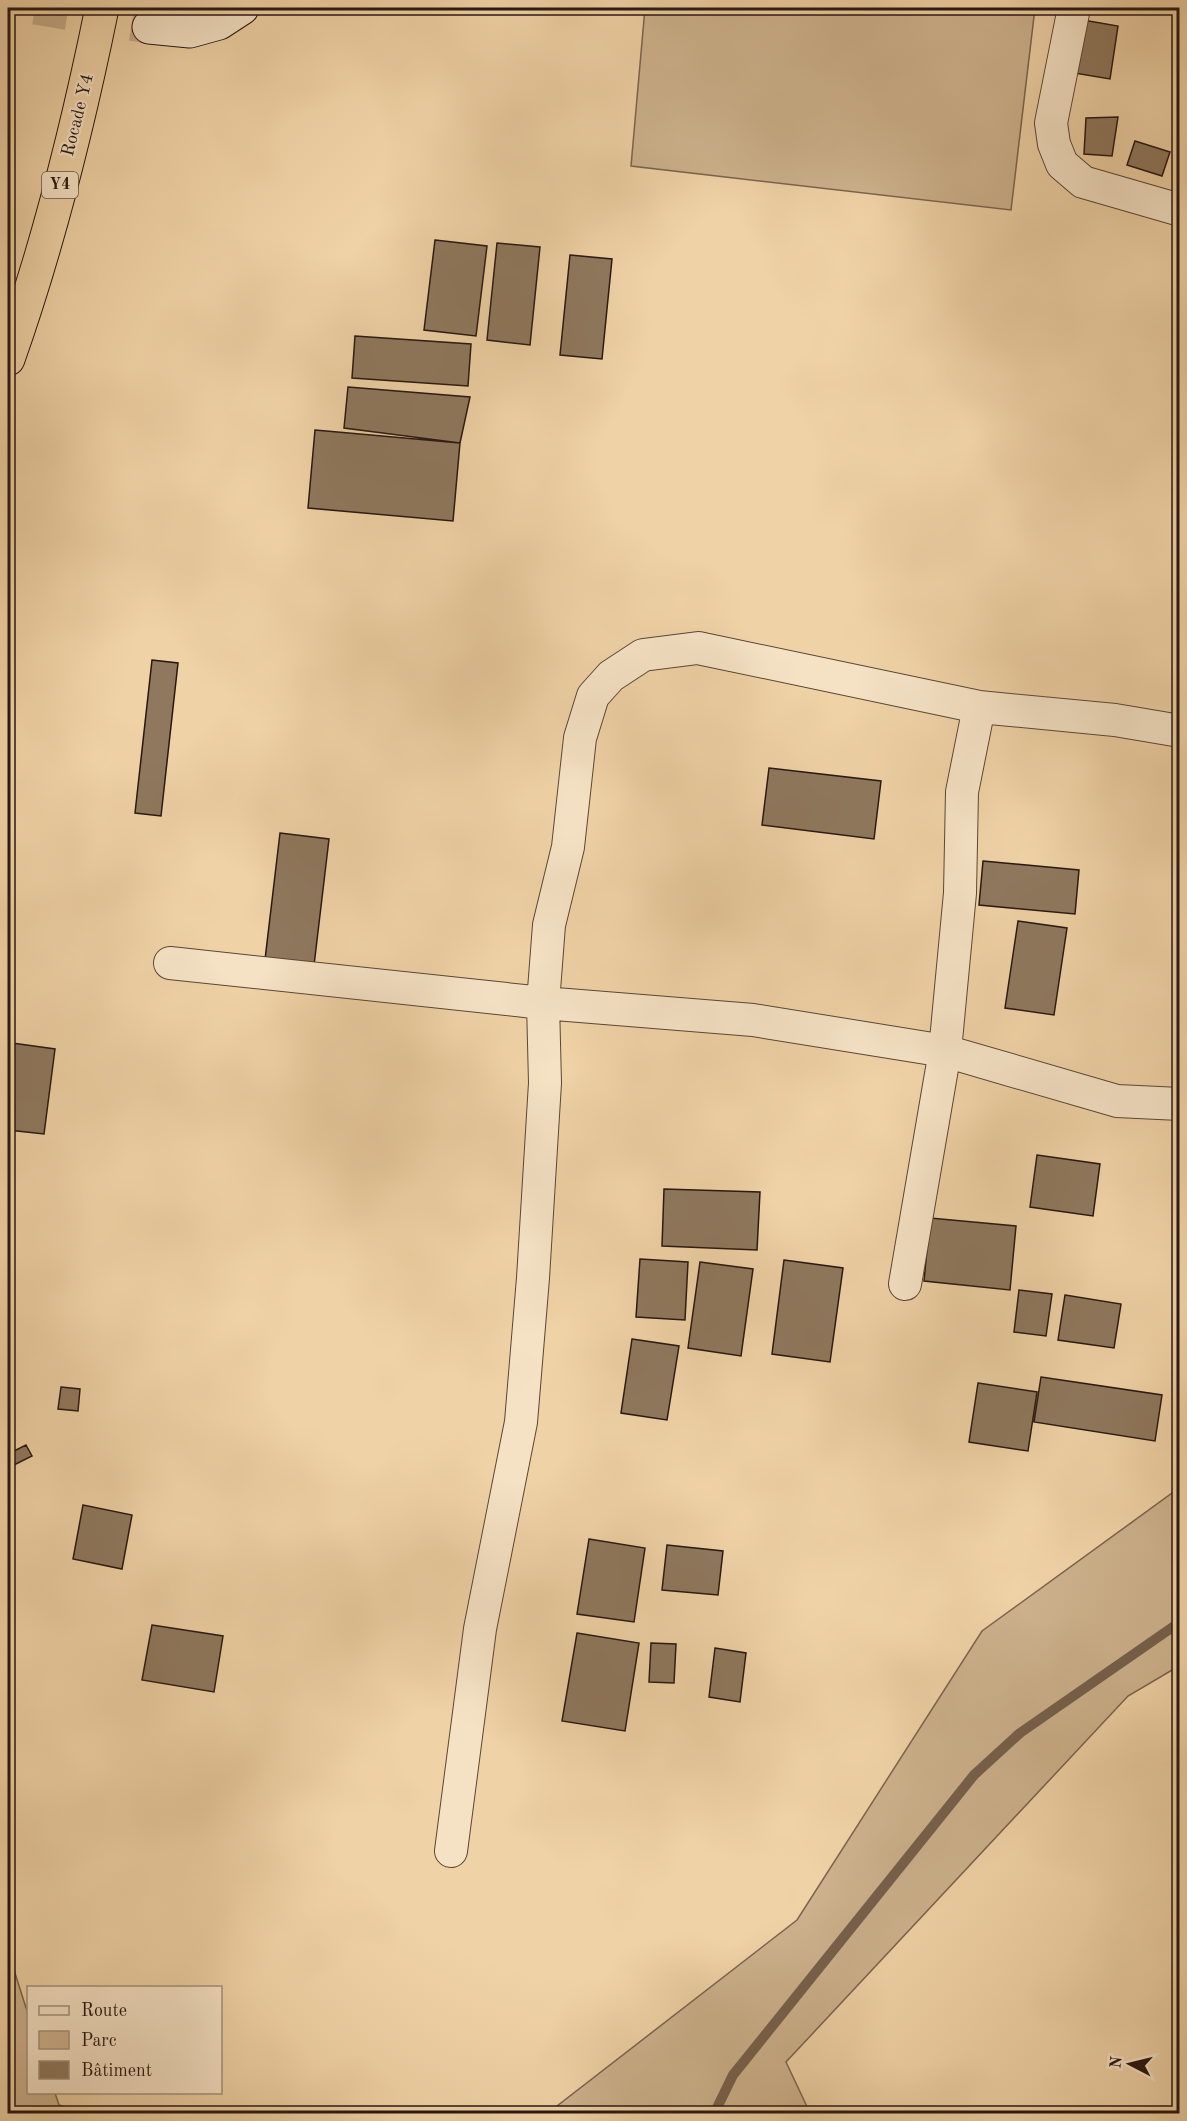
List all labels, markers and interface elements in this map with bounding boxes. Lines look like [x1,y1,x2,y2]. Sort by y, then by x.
street label: Rocade Y4 [59,72,97,158]
road number: Y4 [42,172,78,198]
legend [27,1986,222,2094]
text: Route [81,2002,127,2020]
text: Parc [81,2032,117,2050]
north arrow [1100,2034,1160,2094]
text: N [1108,2055,1126,2069]
text: Bâtiment [81,2062,152,2080]

